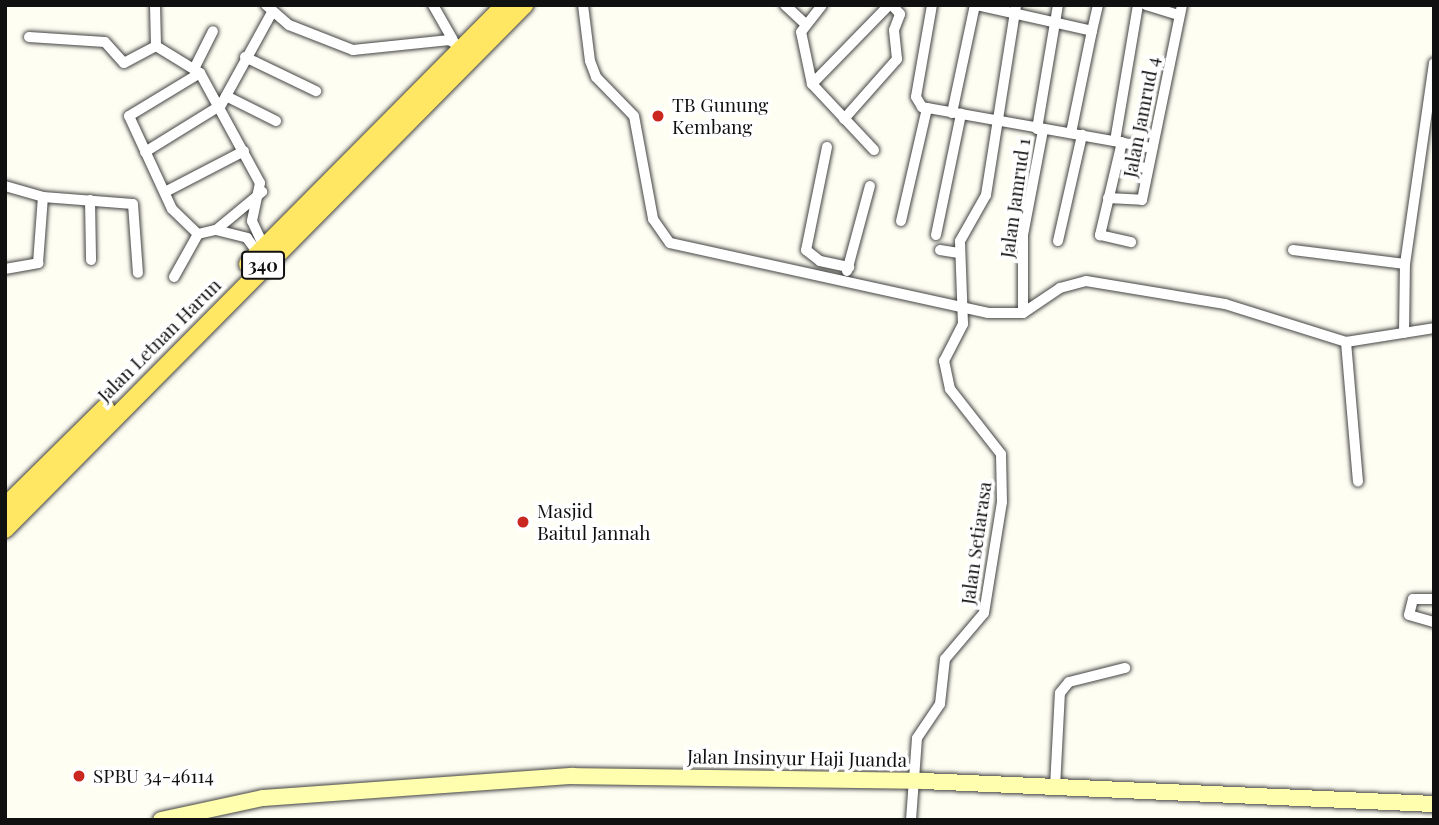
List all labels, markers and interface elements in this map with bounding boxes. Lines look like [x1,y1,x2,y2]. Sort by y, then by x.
street label: Jalan Jamrud 4 [1118,54,1164,180]
place label: TB Gunung Kembang [672,94,768,138]
marker: TB Gunung Kembang [650,108,666,124]
street label: Jalan Jamrud 1 [995,137,1035,259]
road number: 340 [240,250,286,279]
street label: Jalan Letnan Harun [93,274,225,406]
street label: Jalan Setiarasa [956,480,996,606]
place label: Masjid Baitul Jannah [537,500,650,544]
marker: Masjid Baitul Jannah [515,514,531,530]
street label: Jalan Insinyur Haji Juanda [687,745,907,771]
place label: SPBU 34-46114 [93,765,214,787]
marker: SPBU 34-46114 [71,768,87,784]

